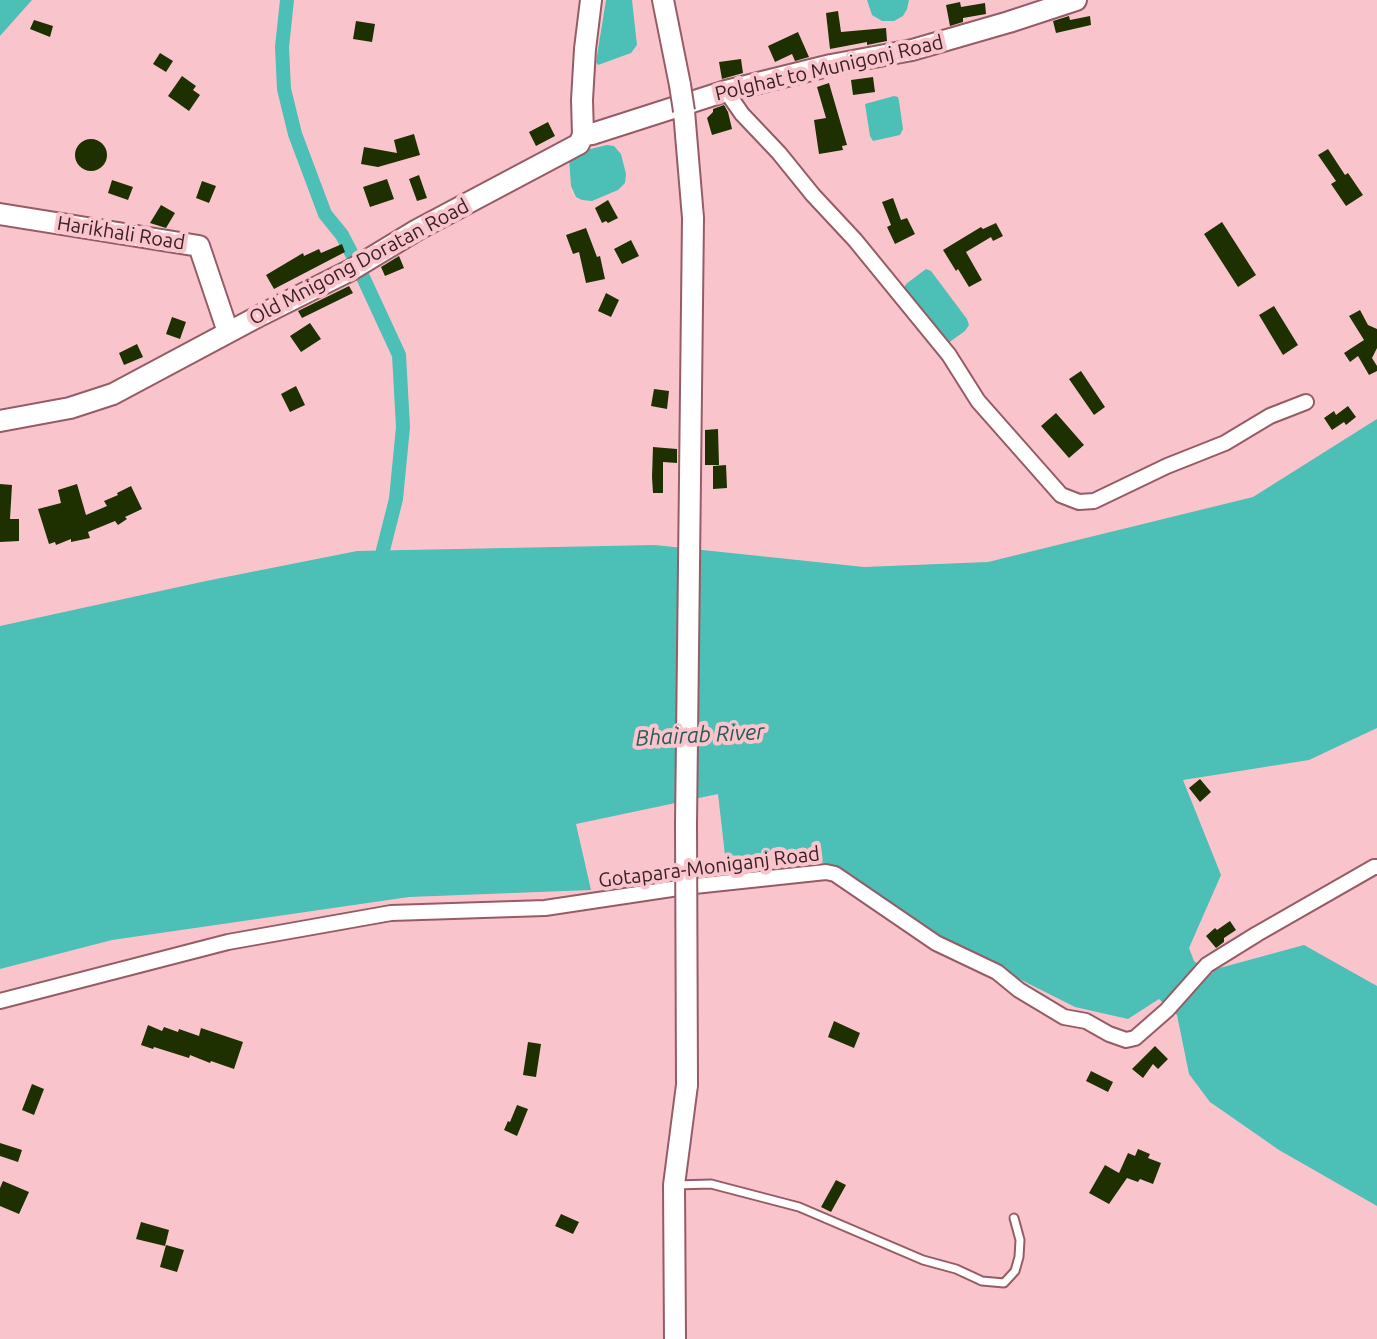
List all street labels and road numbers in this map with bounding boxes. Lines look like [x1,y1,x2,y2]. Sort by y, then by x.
street label: Polghat to Munigonj Road [712,30,946,106]
street label: Old Mnigong Doratan Road [245,194,473,330]
street label: Harikhali Road [55,211,187,255]
street label: Gotapara-Moniganj Road [597,842,821,892]

